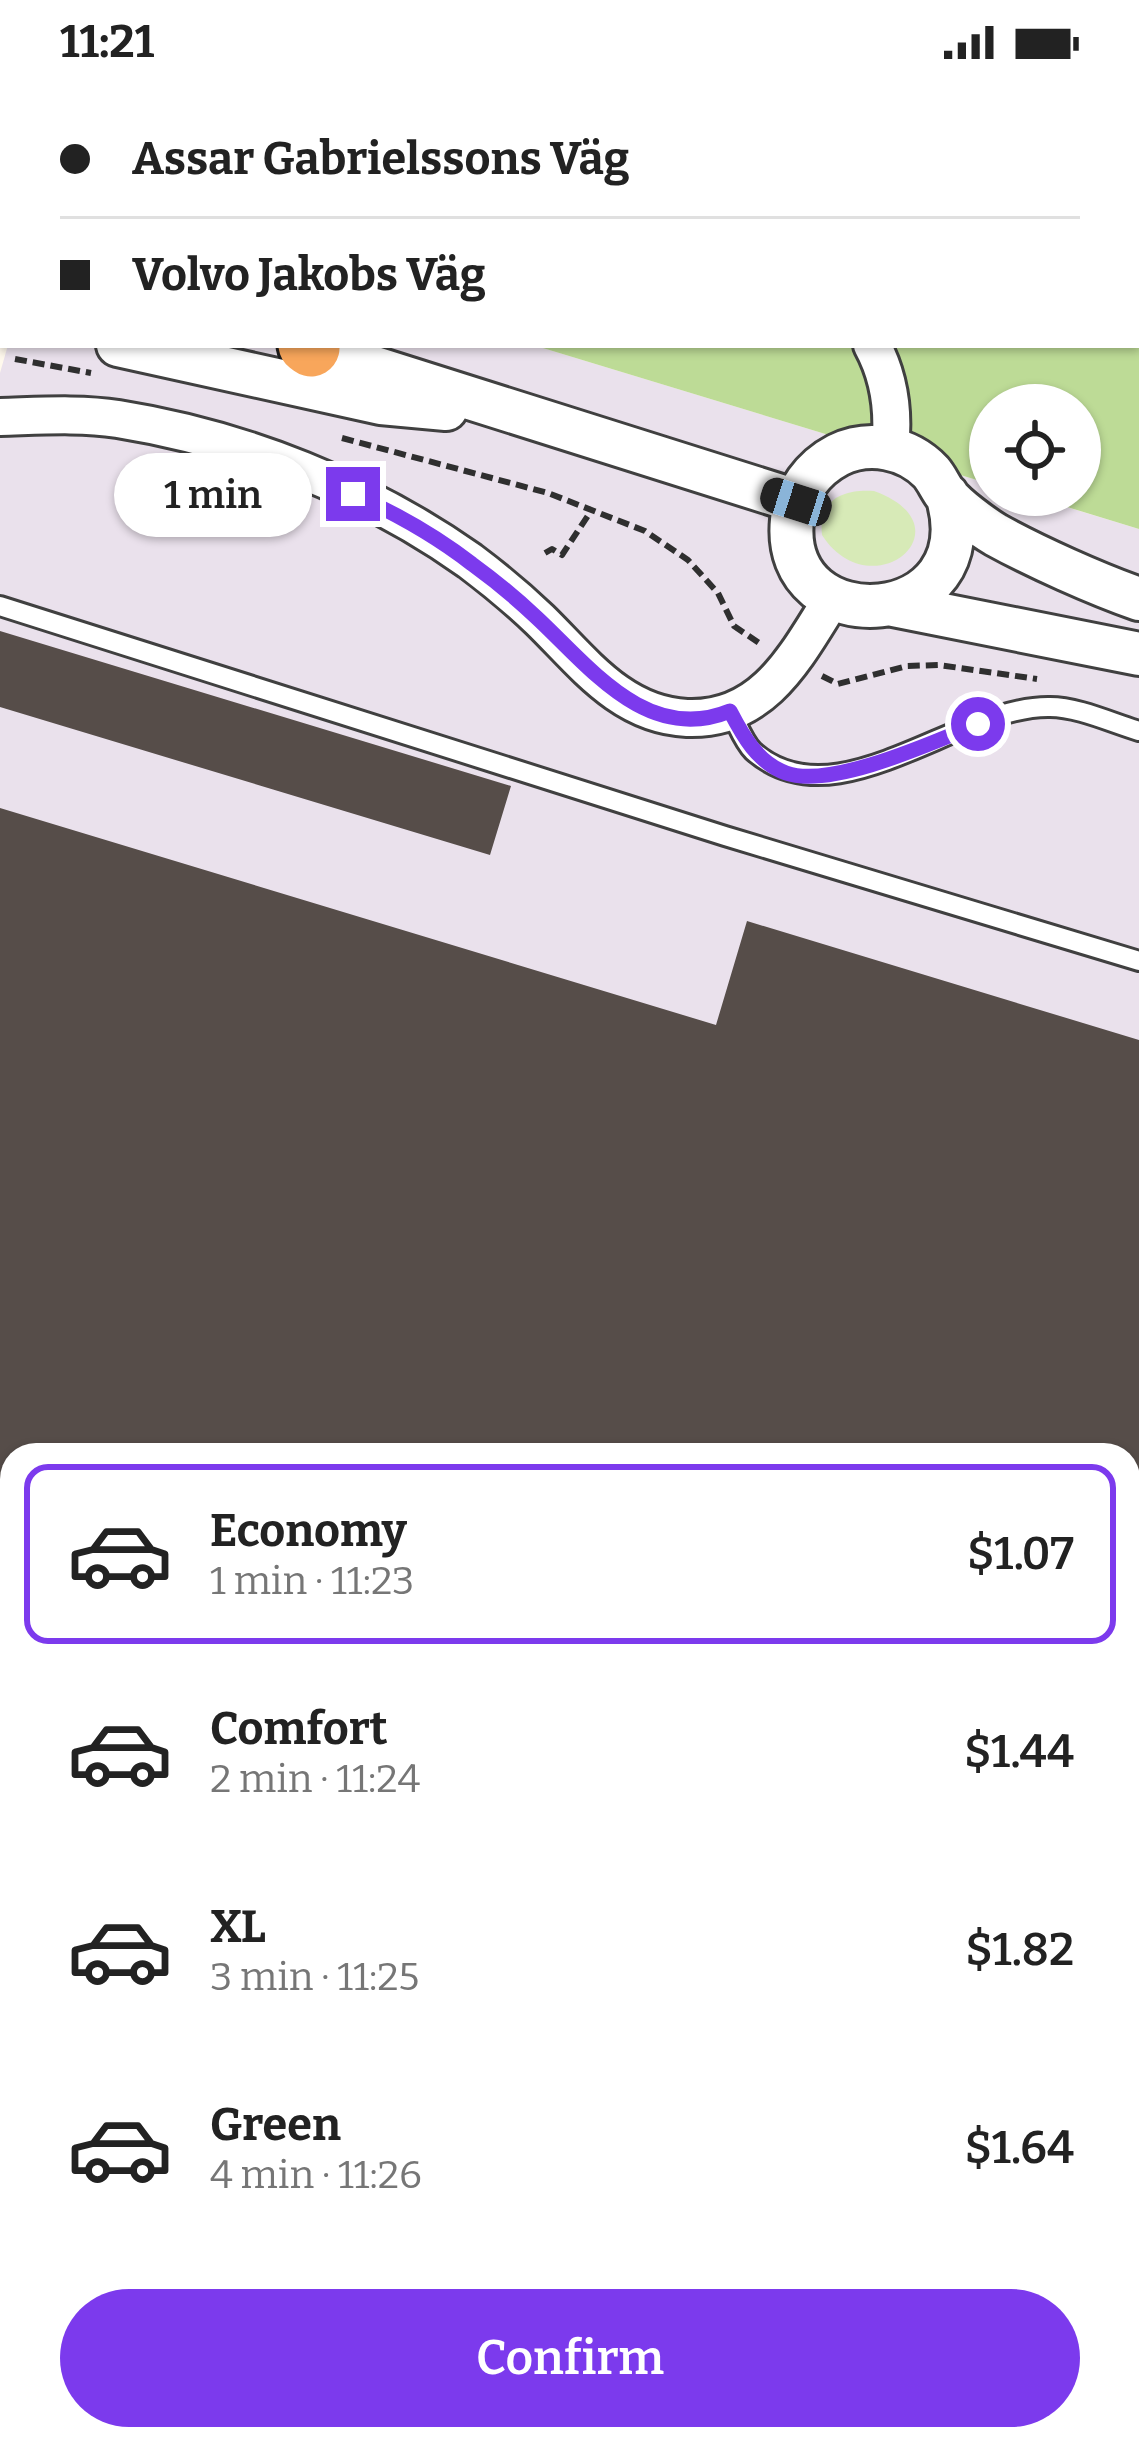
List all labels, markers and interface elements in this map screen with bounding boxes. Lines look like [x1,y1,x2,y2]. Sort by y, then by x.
text: 11:21 [60,15,154,69]
text: Assar Gabrielssons Väg [132,132,630,186]
text: Volvo Jakobs Väg [132,248,486,302]
map controls [969,384,1101,516]
button: locate [969,384,1101,516]
callout: 1 min [113,452,311,536]
route end [326,467,380,521]
text: 1 min [164,472,262,518]
car [756,474,836,530]
route start [951,697,1005,751]
icon: car [66,1500,174,1608]
text: Economy [210,1504,407,1558]
text: $1.07 [967,1527,1074,1581]
text: 1 min · 11:23 [210,1558,414,1604]
icon: car [66,1698,174,1806]
text: Comfort [210,1702,388,1756]
text: $1.44 [964,1725,1074,1779]
text: 2 min · 11:24 [210,1756,420,1802]
icon: car [66,1896,174,2004]
text: XL [210,1900,266,1954]
text: $1.82 [965,1923,1074,1977]
text: 3 min · 11:25 [210,1954,419,2000]
icon: car [66,2094,174,2202]
text: Green [210,2098,341,2152]
text: $1.64 [964,2121,1074,2175]
text: 4 min · 11:26 [210,2152,422,2198]
button: Confirm [60,2289,1080,2427]

